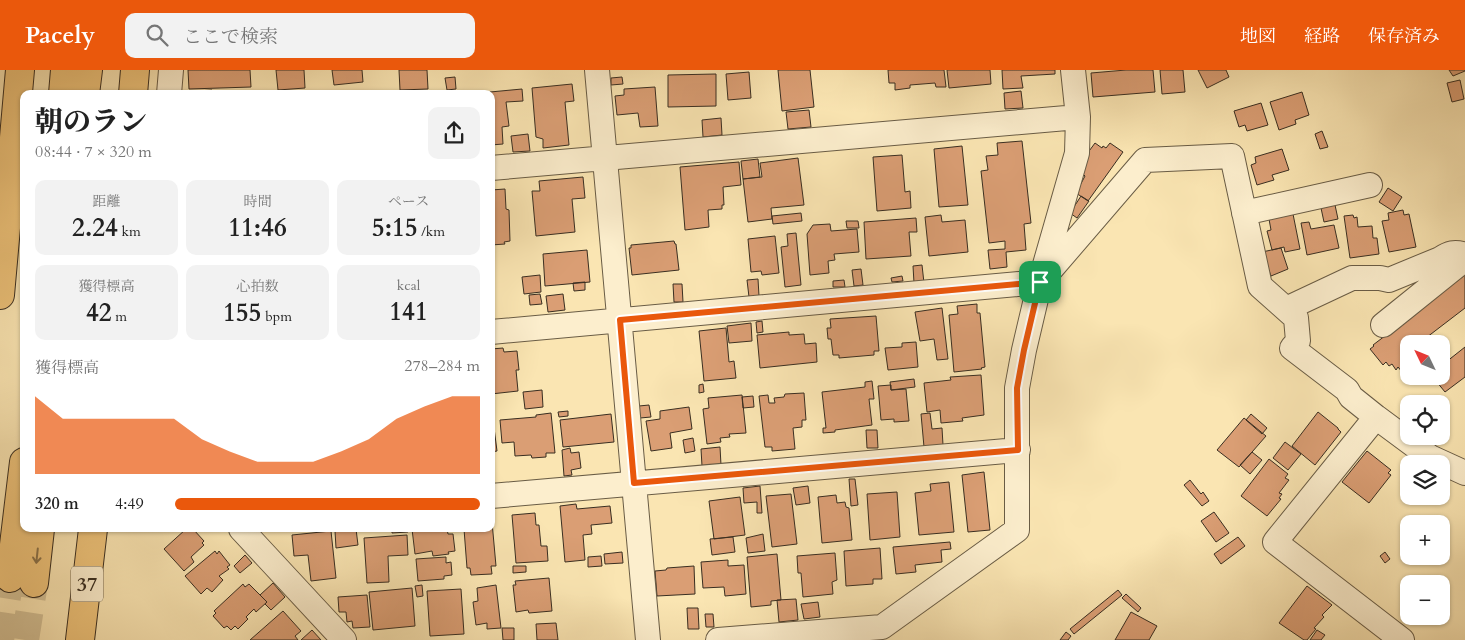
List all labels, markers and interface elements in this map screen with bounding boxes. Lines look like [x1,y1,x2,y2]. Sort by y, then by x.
search box [125,13,475,58]
text: Pacely [25,19,95,52]
icon: search [143,21,171,49]
text: ここで検索 [183,24,278,50]
text: 地図 [1240,24,1276,49]
text: 経路 [1304,24,1340,49]
text: 保存済み [1368,24,1440,49]
text: 朝のラン [35,103,147,141]
button: share [428,107,480,159]
text: 08:44 · 7 × 320 m [35,141,152,163]
text: 距離 [93,192,121,211]
text: 時間 [244,192,272,211]
text: ペース [388,192,429,211]
text: 2.24 [72,211,118,245]
text: 11:46 [228,211,287,245]
text: 5:15 [372,211,418,245]
text: km [118,222,141,241]
text: /km [418,222,445,241]
pin [1019,261,1061,303]
icon: arrive [1026,268,1054,296]
text: kcal [397,276,420,295]
text: 獲得標高 [79,277,135,296]
text: 心拍数 [237,277,279,296]
text: 141 [389,295,428,329]
text: 42 [86,296,112,330]
text: 155 [223,296,261,330]
text: m [112,307,127,326]
text: bpm [261,307,292,326]
north arrow [1400,335,1450,385]
map controls [1400,335,1450,625]
text: 278–284 m [404,355,480,377]
text: 獲得標高 [35,357,99,379]
button: locate [1400,395,1450,445]
button: layers [1400,455,1450,505]
text: 320 m [35,493,79,515]
text: 4:49 [115,493,144,515]
button: + [1400,515,1450,565]
one-way arrow [32,548,42,564]
road number: 37 [71,566,103,602]
button: − [1400,575,1450,625]

